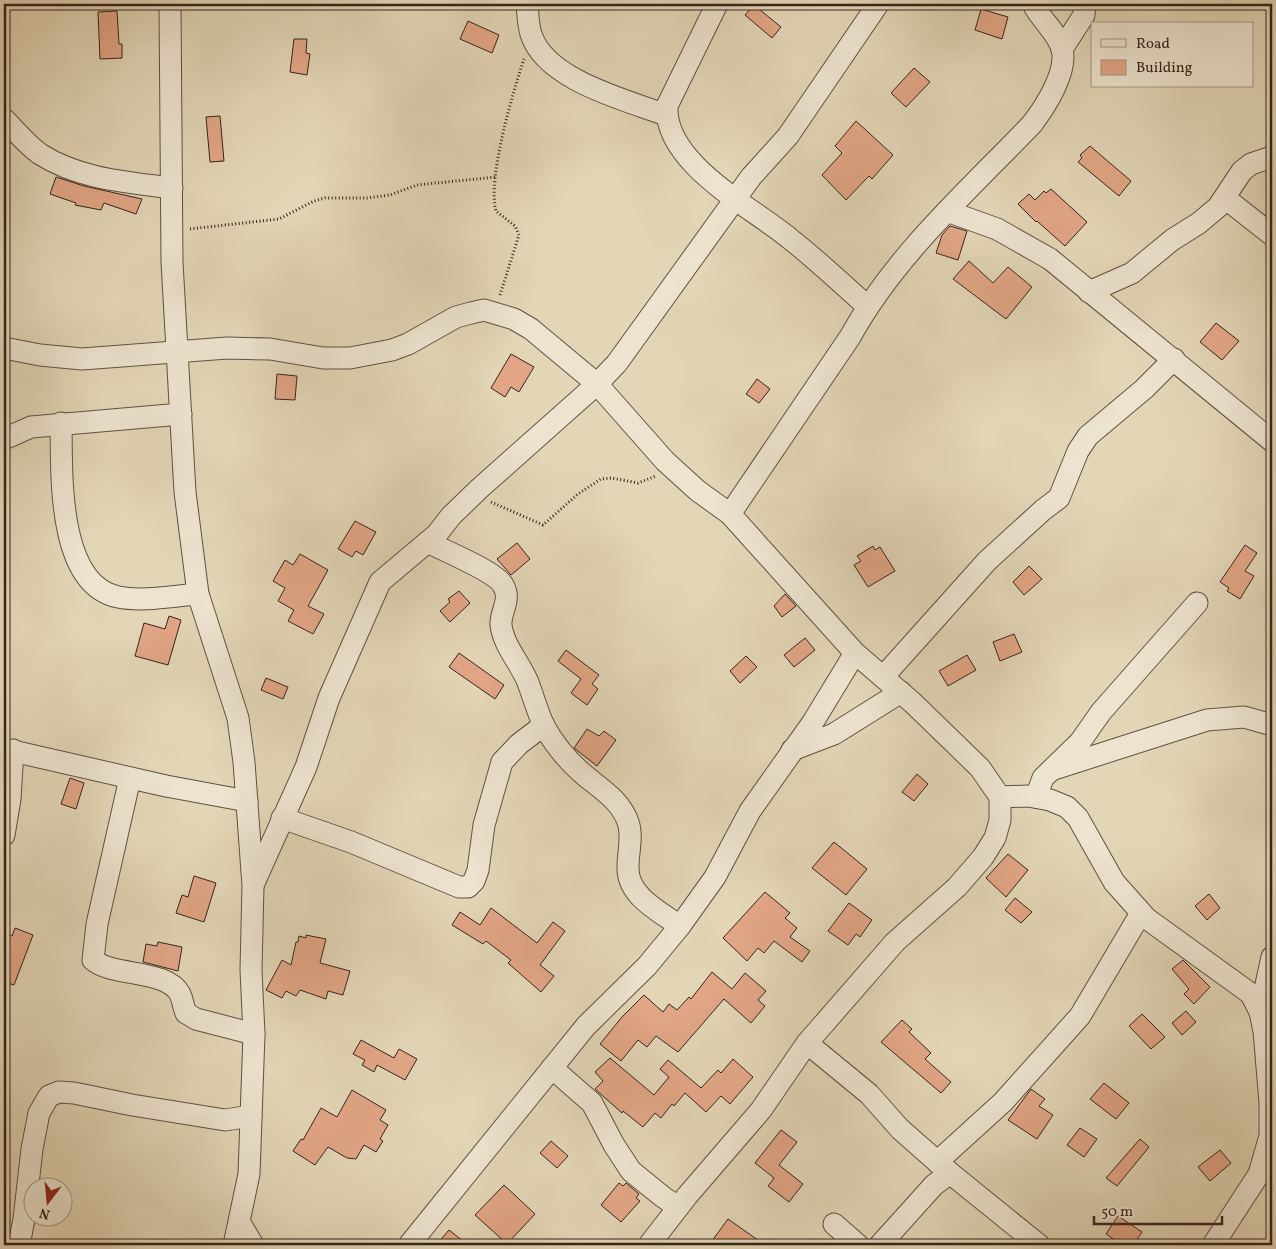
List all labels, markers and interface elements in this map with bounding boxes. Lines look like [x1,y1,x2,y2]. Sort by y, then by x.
legend [1091,22,1254,88]
text: Road [1136,34,1170,55]
text: Building [1136,58,1193,79]
north arrow [22,1176,72,1226]
scale bar [1094,1194,1221,1226]
text: 50 m [1101,1202,1133,1223]
text: N [37,1203,52,1224]

